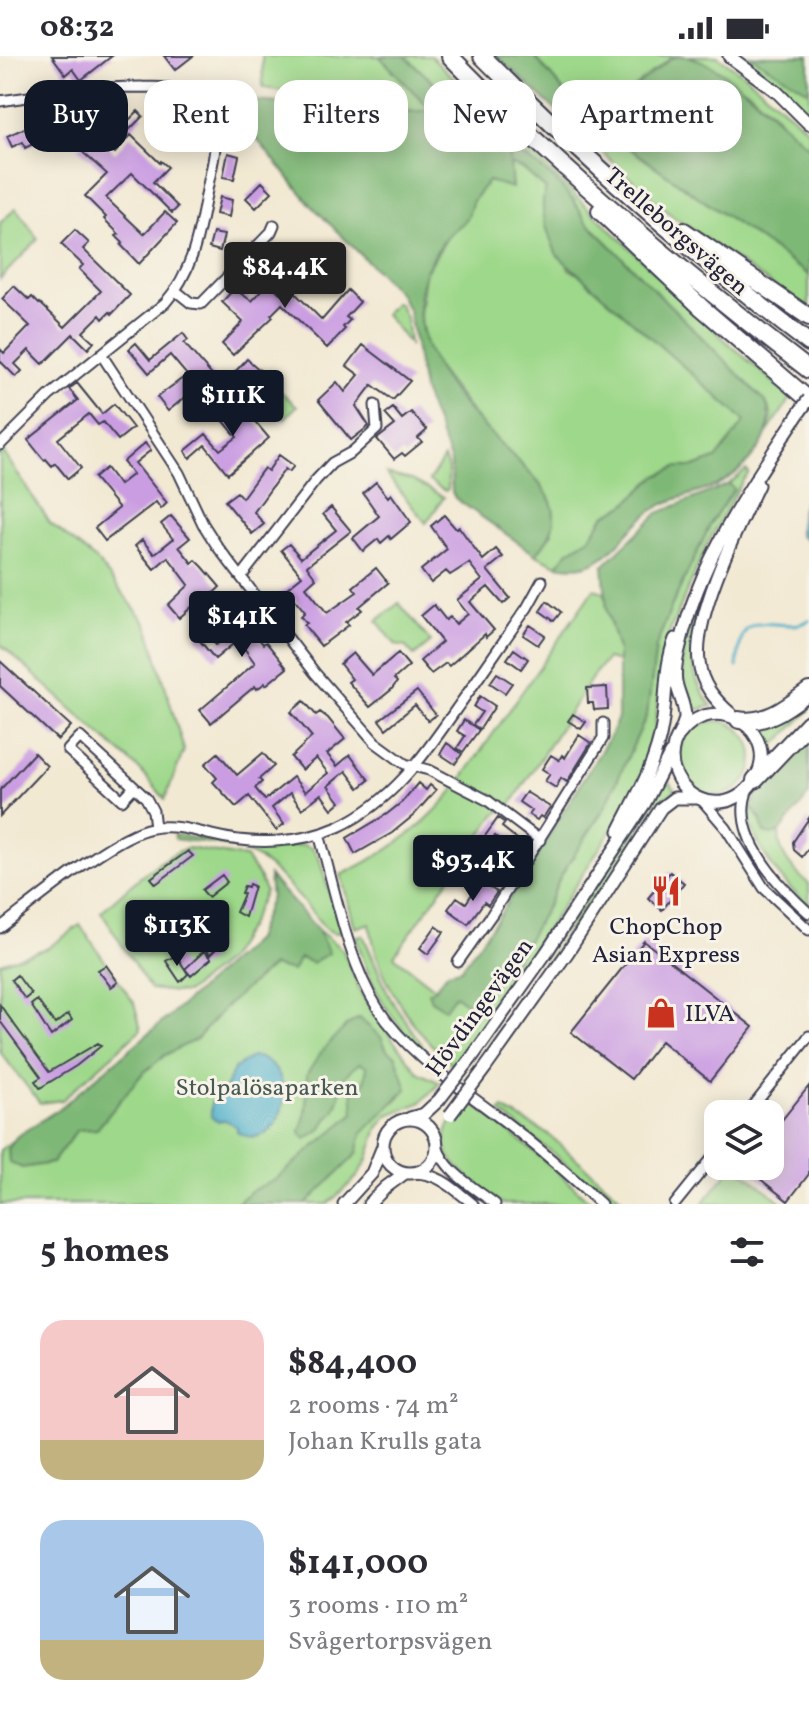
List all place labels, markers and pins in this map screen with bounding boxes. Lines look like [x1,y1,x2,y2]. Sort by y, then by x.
pin: $84.4K [220,242,350,310]
pin: $111K [177,370,289,438]
pin: $141K [186,591,298,659]
pin: $93.4K [408,835,538,903]
restaurant icon: ChopChop Asian Express [649,874,683,908]
pin: $113K [121,900,233,968]
place label: ChopChop Asian Express [592,911,740,973]
shop icon: ILVA [644,996,678,1030]
place label: ILVA [685,998,735,1032]

